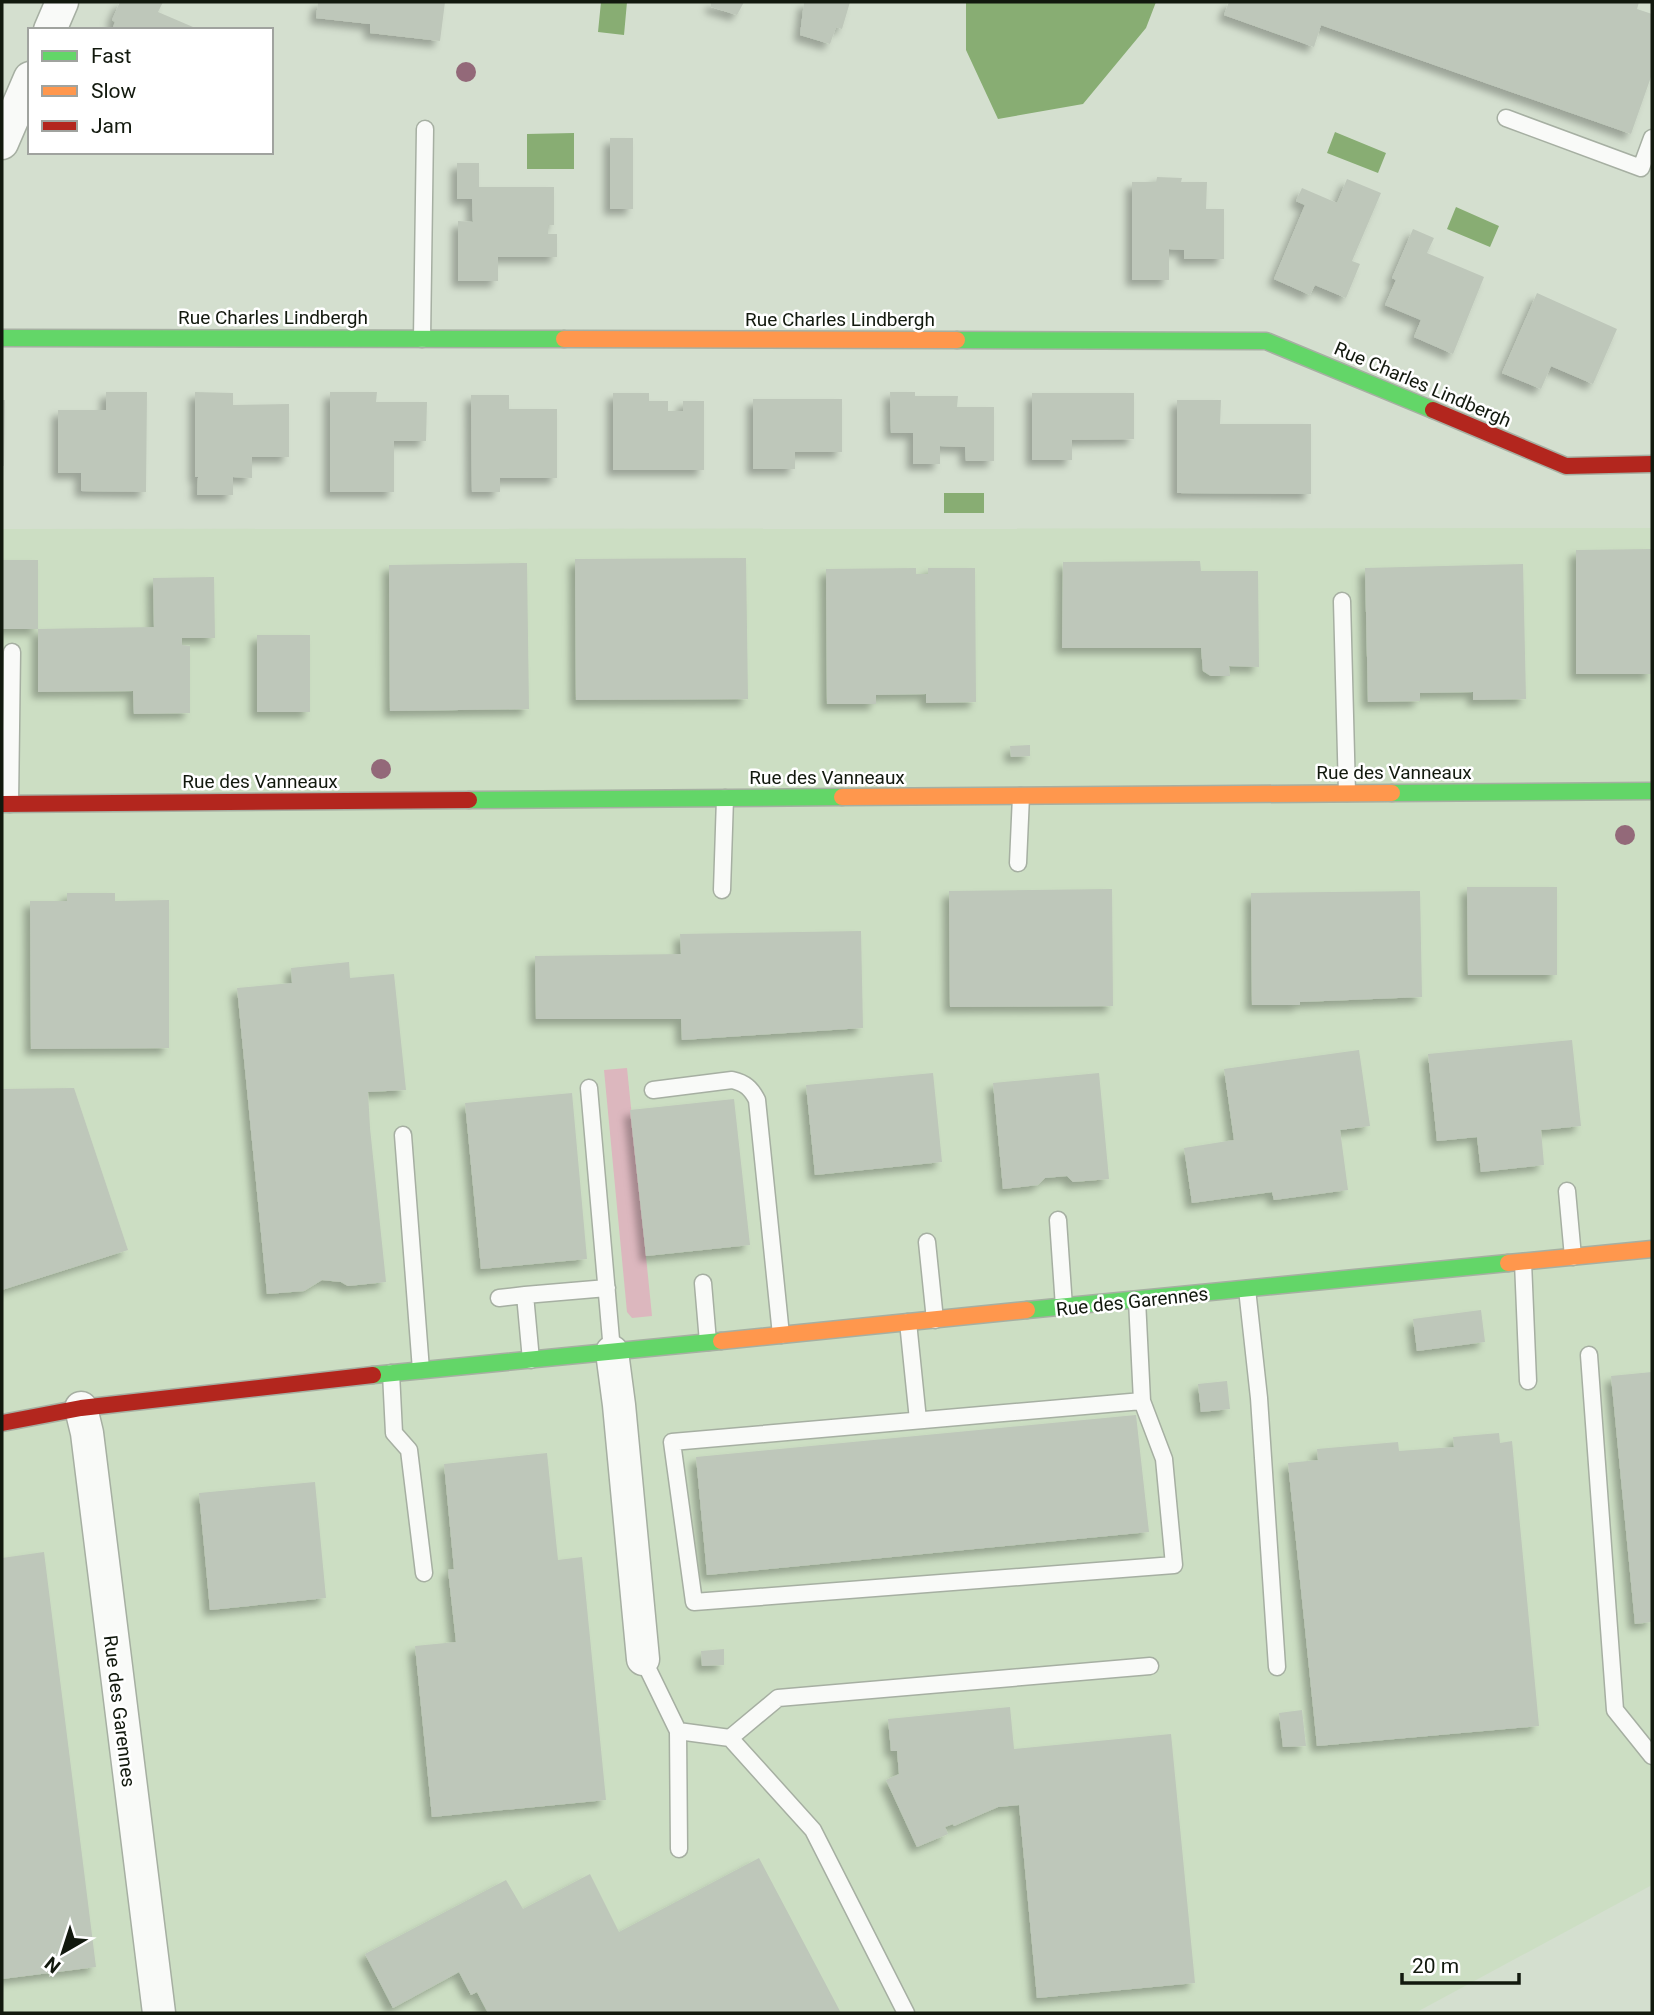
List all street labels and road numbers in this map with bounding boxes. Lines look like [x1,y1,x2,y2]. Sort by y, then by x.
street label: Rue Charles Lindbergh [178,306,368,329]
street label: Rue Charles Lindbergh [745,308,935,331]
street label: Rue Charles Lindbergh [1331,337,1515,432]
street label: Rue des Vanneaux [1316,761,1472,784]
street label: Rue des Vanneaux [749,766,905,789]
street label: Rue des Vanneaux [182,770,338,793]
street label: Rue des Garennes [1055,1282,1209,1321]
street label: Rue des Garennes [99,1634,140,1788]

